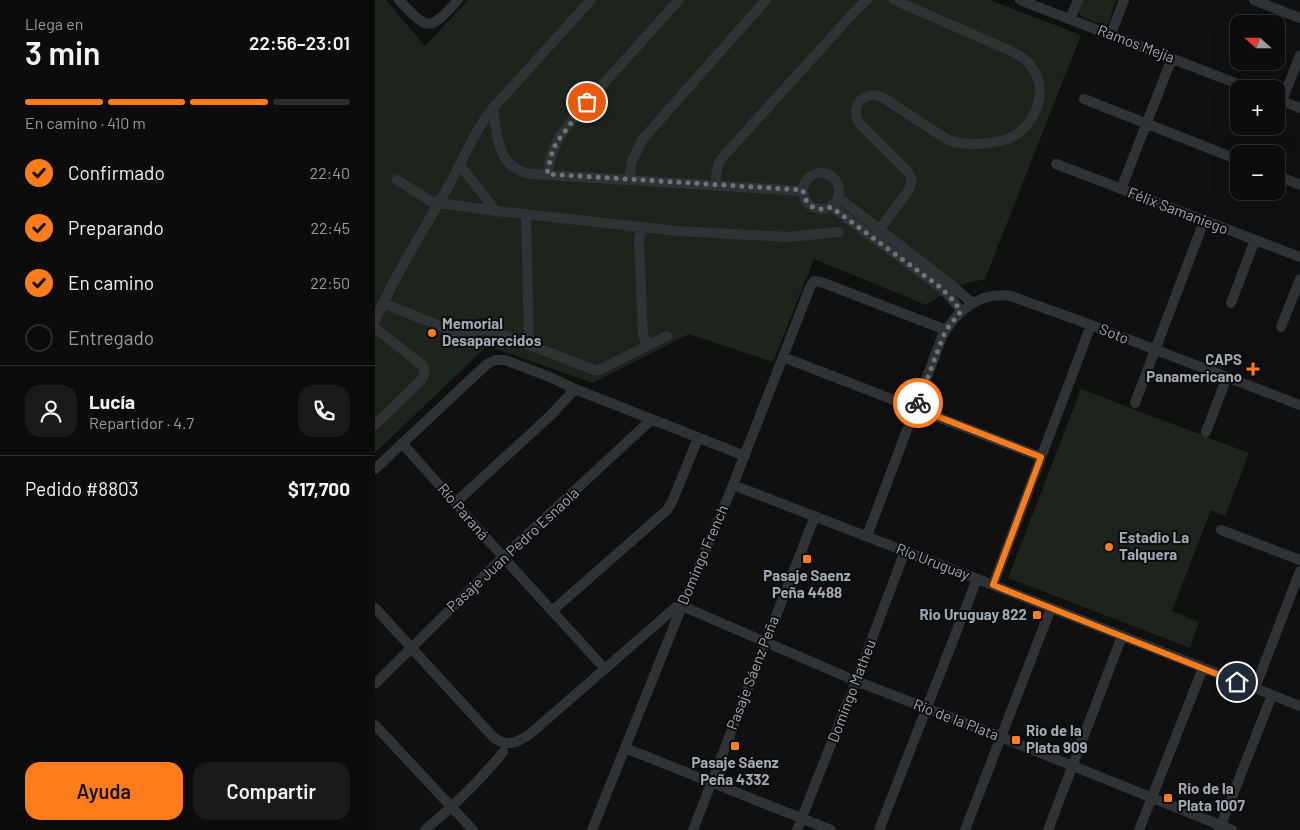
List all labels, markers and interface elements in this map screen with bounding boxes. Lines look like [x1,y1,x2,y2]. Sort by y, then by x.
text: Llega en [25,14,83,33]
north arrow [1230,15,1285,70]
map controls [1230,15,1285,200]
street label: Ramos Mejía [1095,20,1177,66]
text: 22:56–23:01 [249,31,350,54]
text: 3 min [25,33,101,71]
button: + [1230,80,1285,135]
pin [566,81,608,123]
icon: bag [573,88,601,116]
text: En camino · 410 m [25,113,146,132]
button: − [1230,145,1285,200]
icon: check [25,159,53,187]
text: Confirmado [68,161,165,184]
text: 22:40 [310,163,350,182]
street label: Félix Samaniego [1126,183,1231,237]
icon: check [25,214,53,242]
text: Preparando [68,216,164,239]
text: 22:45 [310,218,350,237]
icon: check [25,269,53,297]
text: En camino [68,271,154,294]
text: 22:50 [310,273,350,292]
place label: Memorial Desaparecidos [442,314,542,349]
street label: Soto [1097,319,1132,347]
text: Entregado [68,326,154,349]
marker: Memorial Desaparecidos [426,327,438,339]
place label: CAPS Panamericano [1146,350,1242,385]
marker: CAPS Panamericano [1246,362,1260,376]
courier [893,378,943,428]
button: person [25,385,77,437]
button: phone [298,385,350,437]
icon: bike [904,389,932,417]
text: Lucía [89,390,135,413]
text: Repartidor · 4.7 [89,413,194,432]
text: Pedido #8803 [25,477,139,500]
text: $17,700 [288,477,350,500]
street label: Río Paraná [434,479,493,543]
street label: Pasaje Juan Pedro Esnaola [442,483,582,615]
street label: Domingo French [673,502,731,607]
place label: Estadio La Talquera [1119,528,1189,563]
street label: Río Uruguay [894,539,973,583]
marker: Estadio La Talquera [1103,541,1115,553]
marker: Pasaje Saenz Peña 4488 [801,553,813,565]
place label: Pasaje Saenz Peña 4488 [763,566,851,601]
place label: Rio Uruguay 822 [920,605,1027,623]
marker: Rio Uruguay 822 [1031,609,1043,621]
street label: Pasaje Sáenz Peña [722,613,782,732]
street label: Domingo Matheu [823,637,879,745]
pin [1216,661,1258,703]
icon: home [1223,668,1251,696]
street label: Río de la Plata [911,695,1002,744]
place label: Rio de la Plata 909 [1026,721,1088,756]
marker: Rio de la Plata 909 [1010,734,1022,746]
marker: Pasaje Sáenz Peña 4332 [729,740,741,752]
place label: Pasaje Sáenz Peña 4332 [691,753,779,788]
button: Ayuda [25,762,183,820]
button: Compartir [193,762,350,820]
place label: Rio de la Plata 1007 [1178,779,1245,814]
marker: Rio de la Plata 1007 [1162,792,1174,804]

